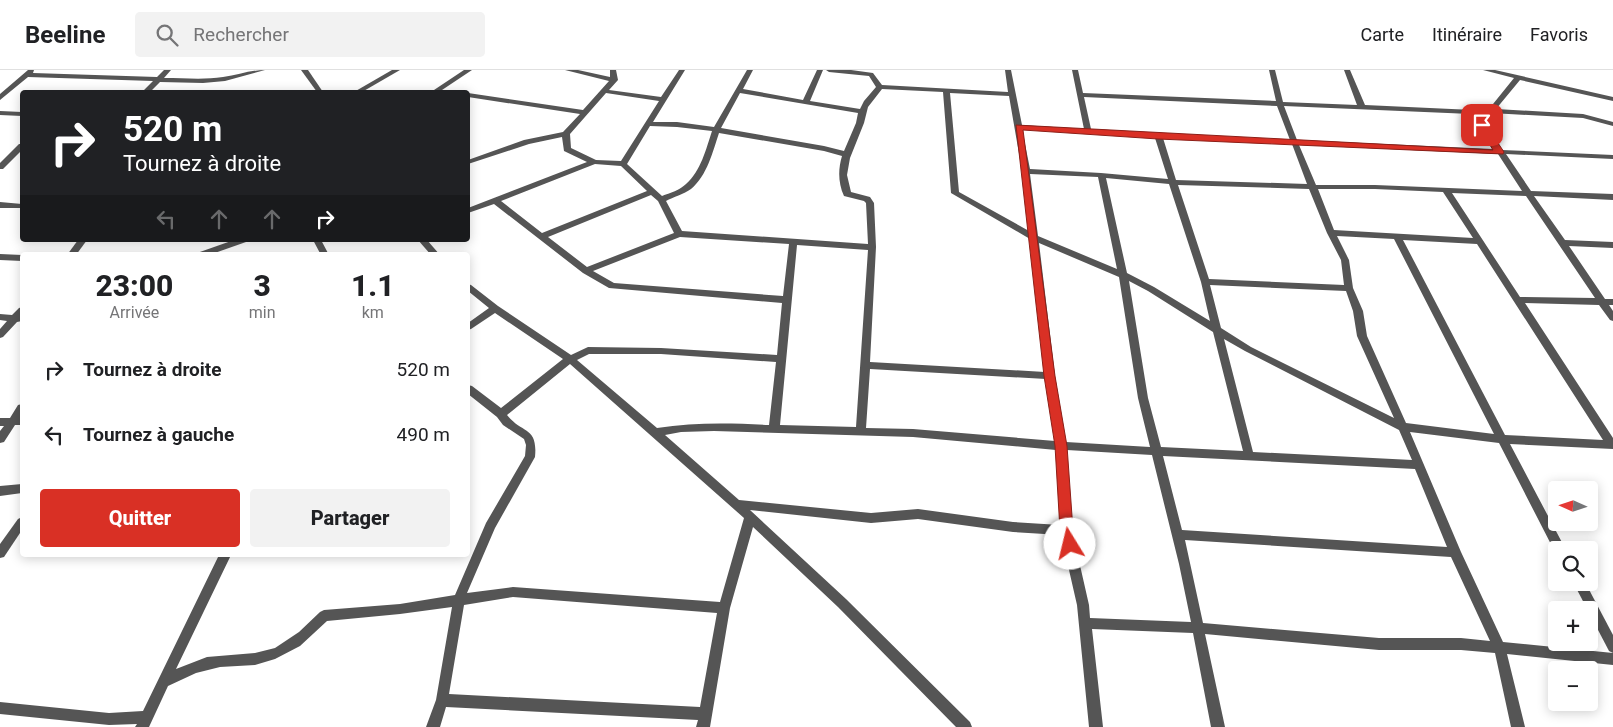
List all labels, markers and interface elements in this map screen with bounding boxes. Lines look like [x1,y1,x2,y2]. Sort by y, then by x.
search box [135,12,485,57]
text: Beeline [25,21,105,49]
icon: search [153,21,181,49]
text: Rechercher [193,23,289,46]
text: Carte [1361,24,1404,45]
text: Itinéraire [1432,24,1502,45]
text: Favoris [1530,24,1588,45]
pin [1461,104,1503,146]
text: 520 m [123,109,222,150]
icon: right [40,110,105,175]
icon: arrive [1468,111,1496,139]
text: Tournez à droite [123,151,281,176]
icon: left [152,205,180,233]
icon: ahead [205,205,233,233]
icon: ahead [258,205,286,233]
icon: right [311,205,339,233]
text: 23:00 [95,268,173,303]
text: 3 [254,268,271,303]
text: 1.1 [351,268,395,303]
text: Arrivée [110,303,159,322]
text: min [249,303,276,322]
text: km [362,303,384,322]
icon: right [40,356,68,384]
text: Tournez à droite [83,358,222,381]
text: 520 m [397,358,450,381]
icon: left [40,421,68,449]
text: Tournez à gauche [83,423,234,446]
text: 490 m [397,423,450,446]
north arrow [1548,481,1598,531]
map controls [1548,481,1598,711]
button: Quitter [40,489,240,547]
button: Partager [250,489,450,547]
position arrow [1043,517,1095,569]
button: search [1548,541,1598,591]
button: + [1548,601,1598,651]
button: − [1548,661,1598,711]

